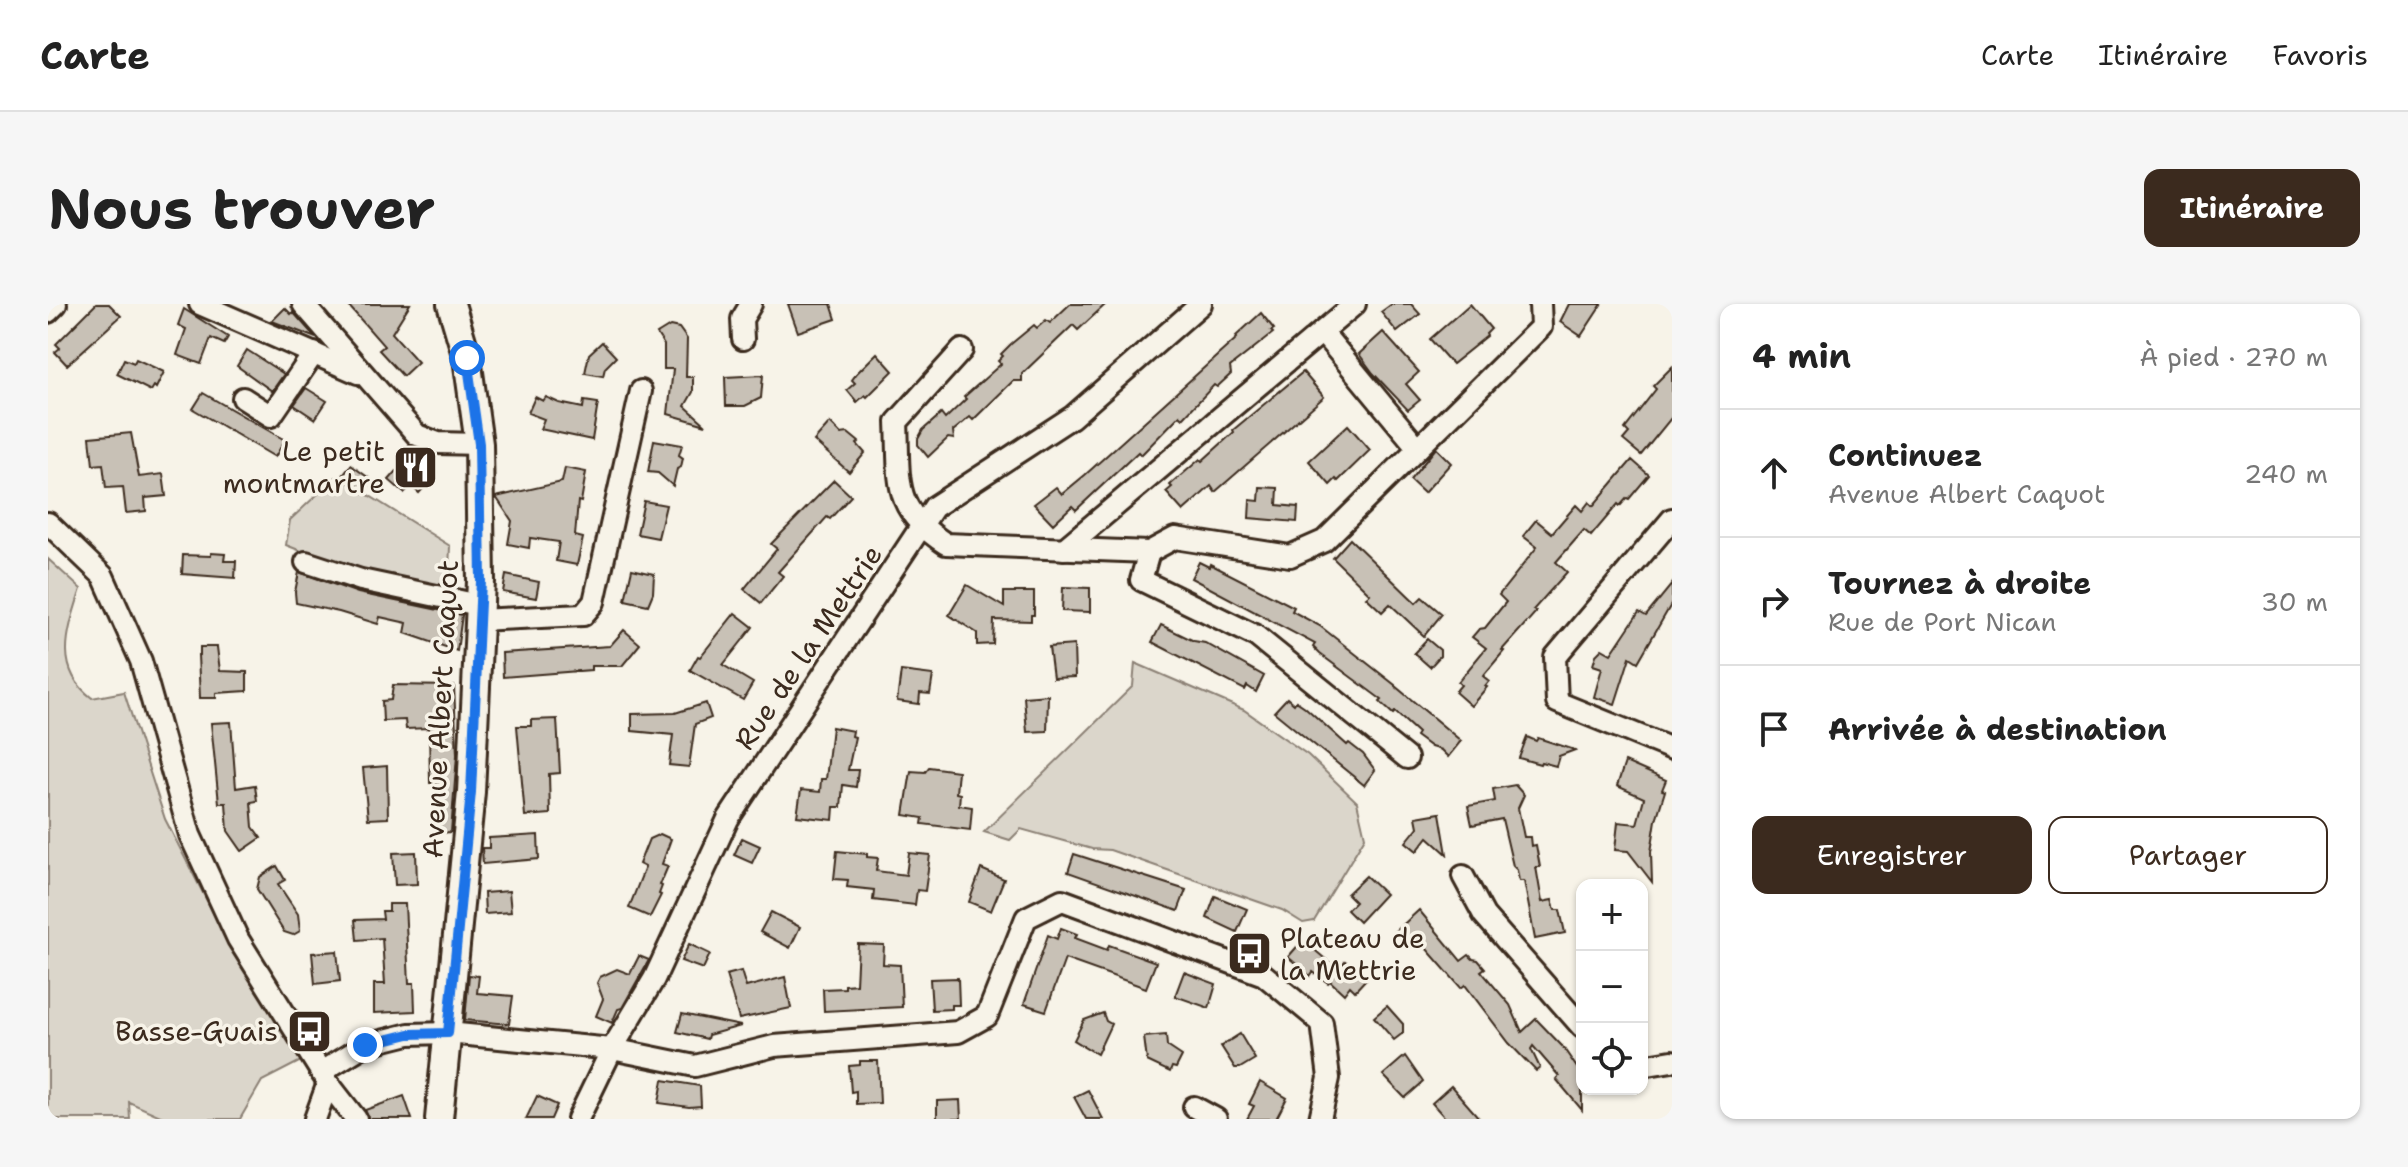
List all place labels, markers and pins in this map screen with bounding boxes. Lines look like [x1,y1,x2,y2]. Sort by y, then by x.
place label: Le petit montmartre [223,432,385,502]
restaurant icon: Le petit montmartre [392,443,440,491]
place label: Plateau de la Mettrie [1280,919,1425,989]
bus stop icon: Plateau de la Mettrie [1225,930,1273,978]
bus stop icon: Basse-Guais [285,1007,333,1055]
place label: Basse-Guais [115,1012,278,1050]

